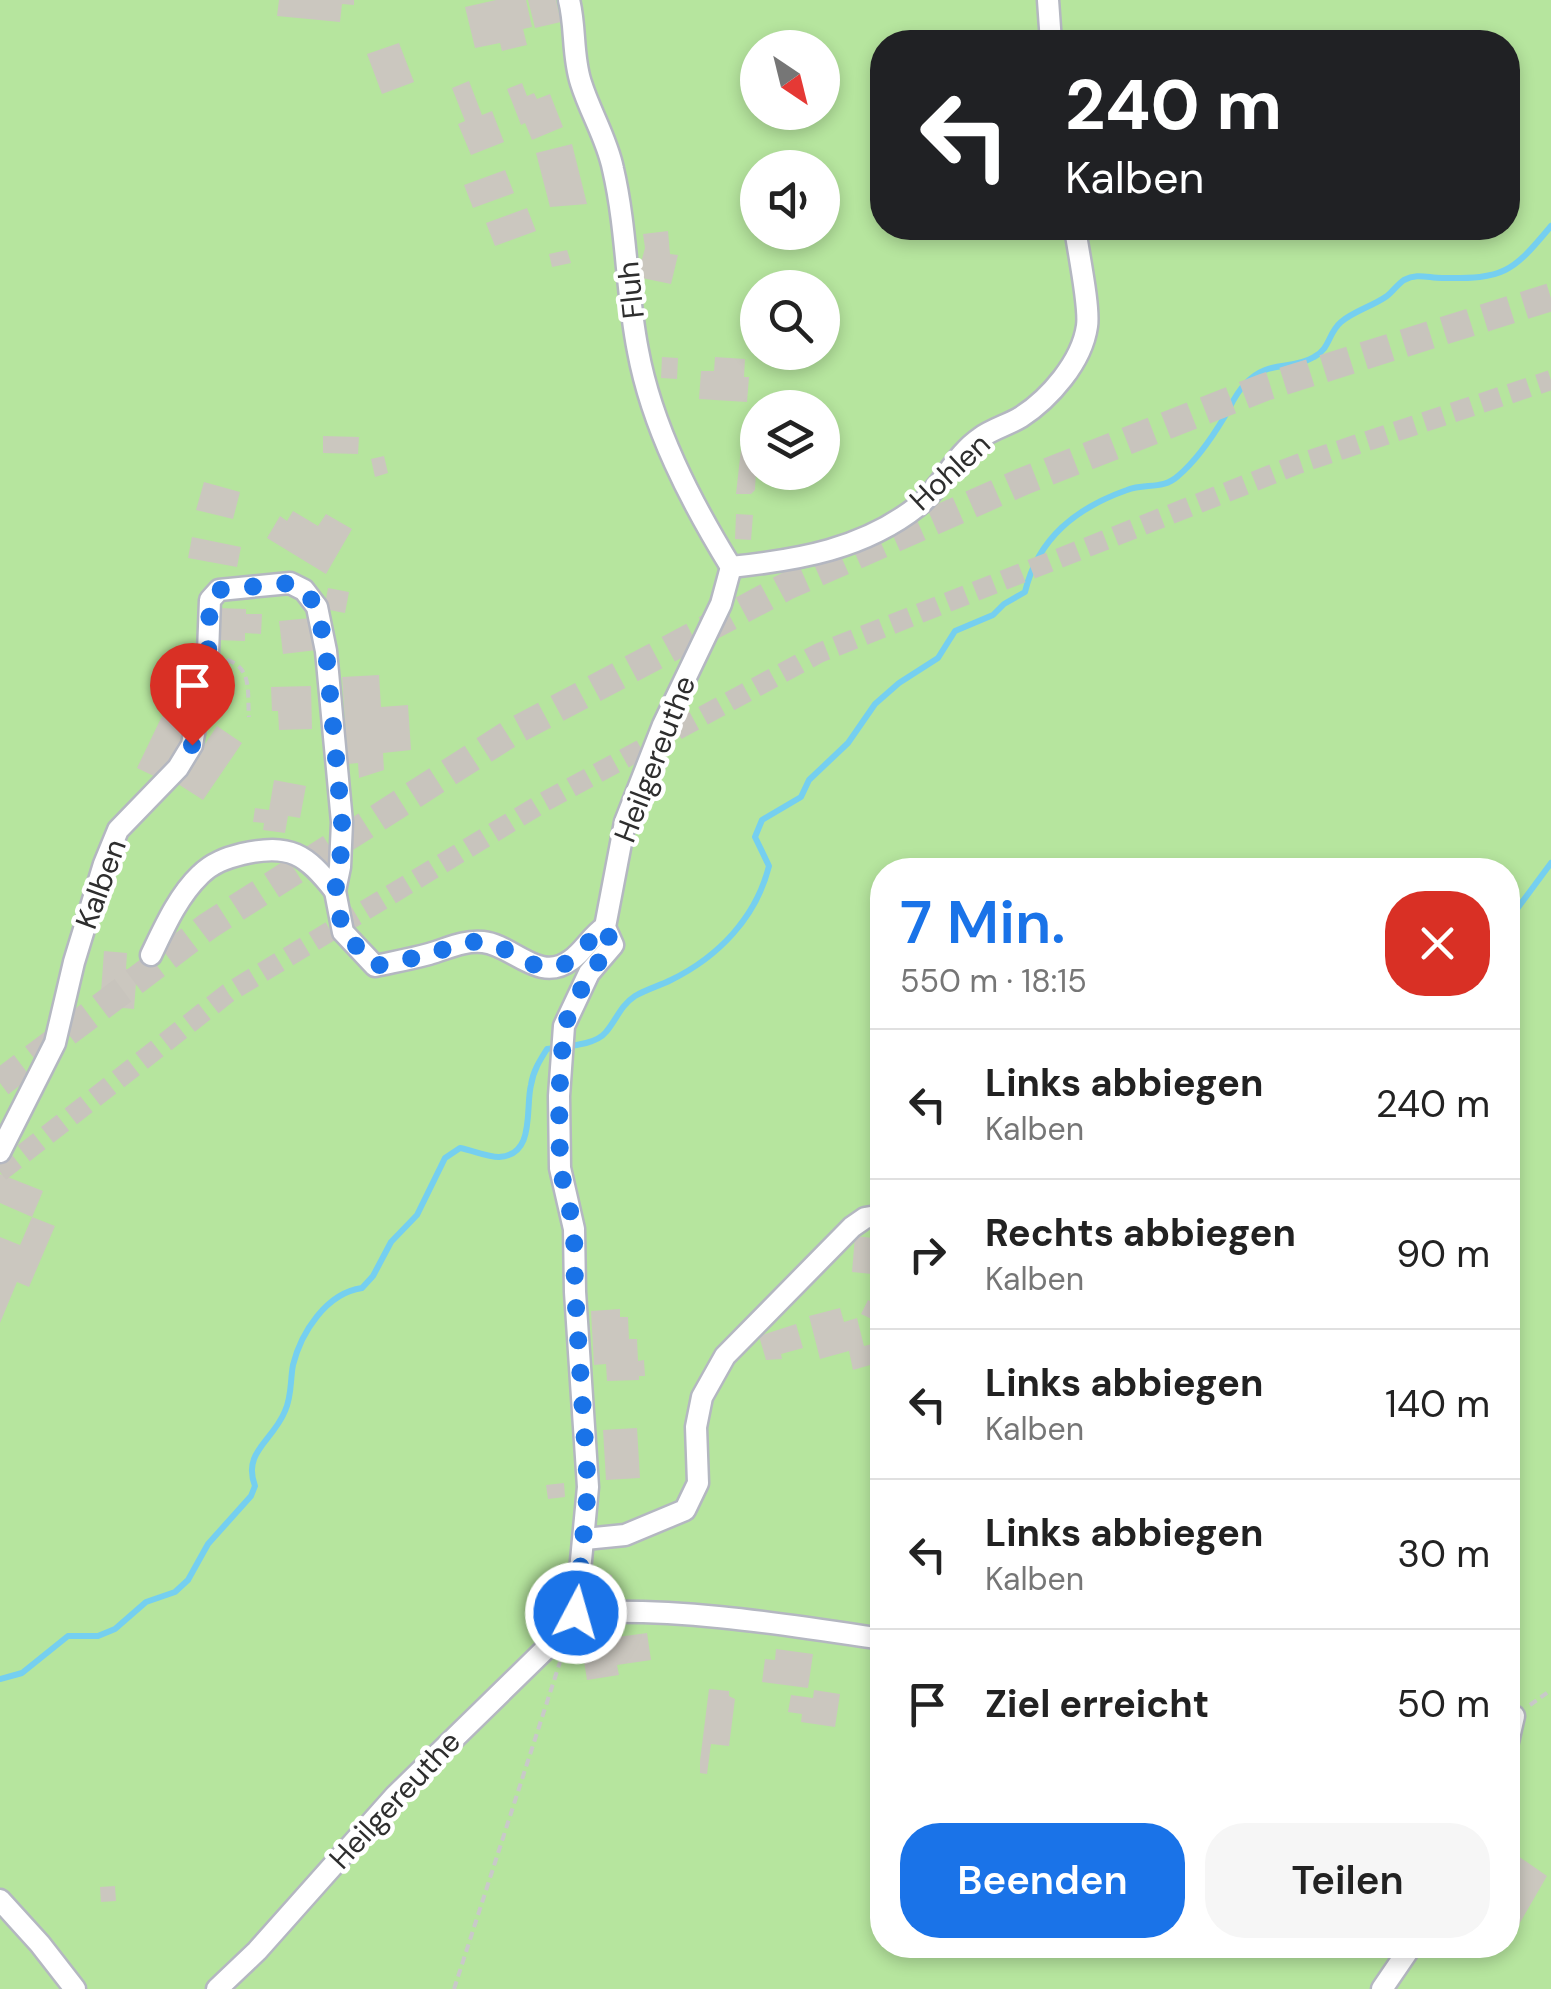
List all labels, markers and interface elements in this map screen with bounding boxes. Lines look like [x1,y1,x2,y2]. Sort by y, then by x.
north arrow [740,30,840,130]
map controls [740,30,840,490]
text: 240 m [1065,60,1282,151]
icon: left [900,70,1030,200]
text: Kalben [1065,148,1204,207]
button: sound [740,150,840,250]
street label: Fluh [608,260,653,321]
button: search [740,270,840,370]
button: layers [740,390,840,490]
street label: Hohlen [901,424,998,519]
pin [150,643,235,746]
icon: arrive [165,658,220,713]
street label: Heilgereuthe [605,670,704,848]
street label: Kalben [66,834,135,934]
text: 7 Min. [900,883,1065,962]
button: close [1385,891,1490,996]
text: 550 m · 18:15 [900,960,1087,1002]
text: Links abbiegen [985,1058,1263,1108]
icon: left [900,1077,955,1132]
text: 240 m [1376,1079,1490,1129]
text: Kalben [985,1108,1084,1150]
text: Rechts abbiegen [985,1208,1296,1258]
icon: right [900,1227,955,1282]
text: 90 m [1396,1229,1490,1279]
text: Kalben [985,1258,1084,1300]
text: Links abbiegen [985,1358,1263,1408]
icon: left [900,1377,955,1432]
text: 140 m [1385,1379,1490,1429]
text: Kalben [985,1408,1084,1450]
text: Links abbiegen [985,1508,1263,1558]
icon: left [900,1527,955,1582]
text: 30 m [1398,1529,1490,1579]
text: Kalben [985,1558,1084,1600]
position arrow [524,1561,628,1665]
icon: arrive [900,1677,955,1732]
text: Ziel erreicht [985,1679,1209,1729]
text: 50 m [1397,1679,1490,1729]
street label: Heilgereuthe [321,1722,469,1877]
button: Beenden [900,1823,1185,1938]
button: Teilen [1205,1823,1490,1938]

